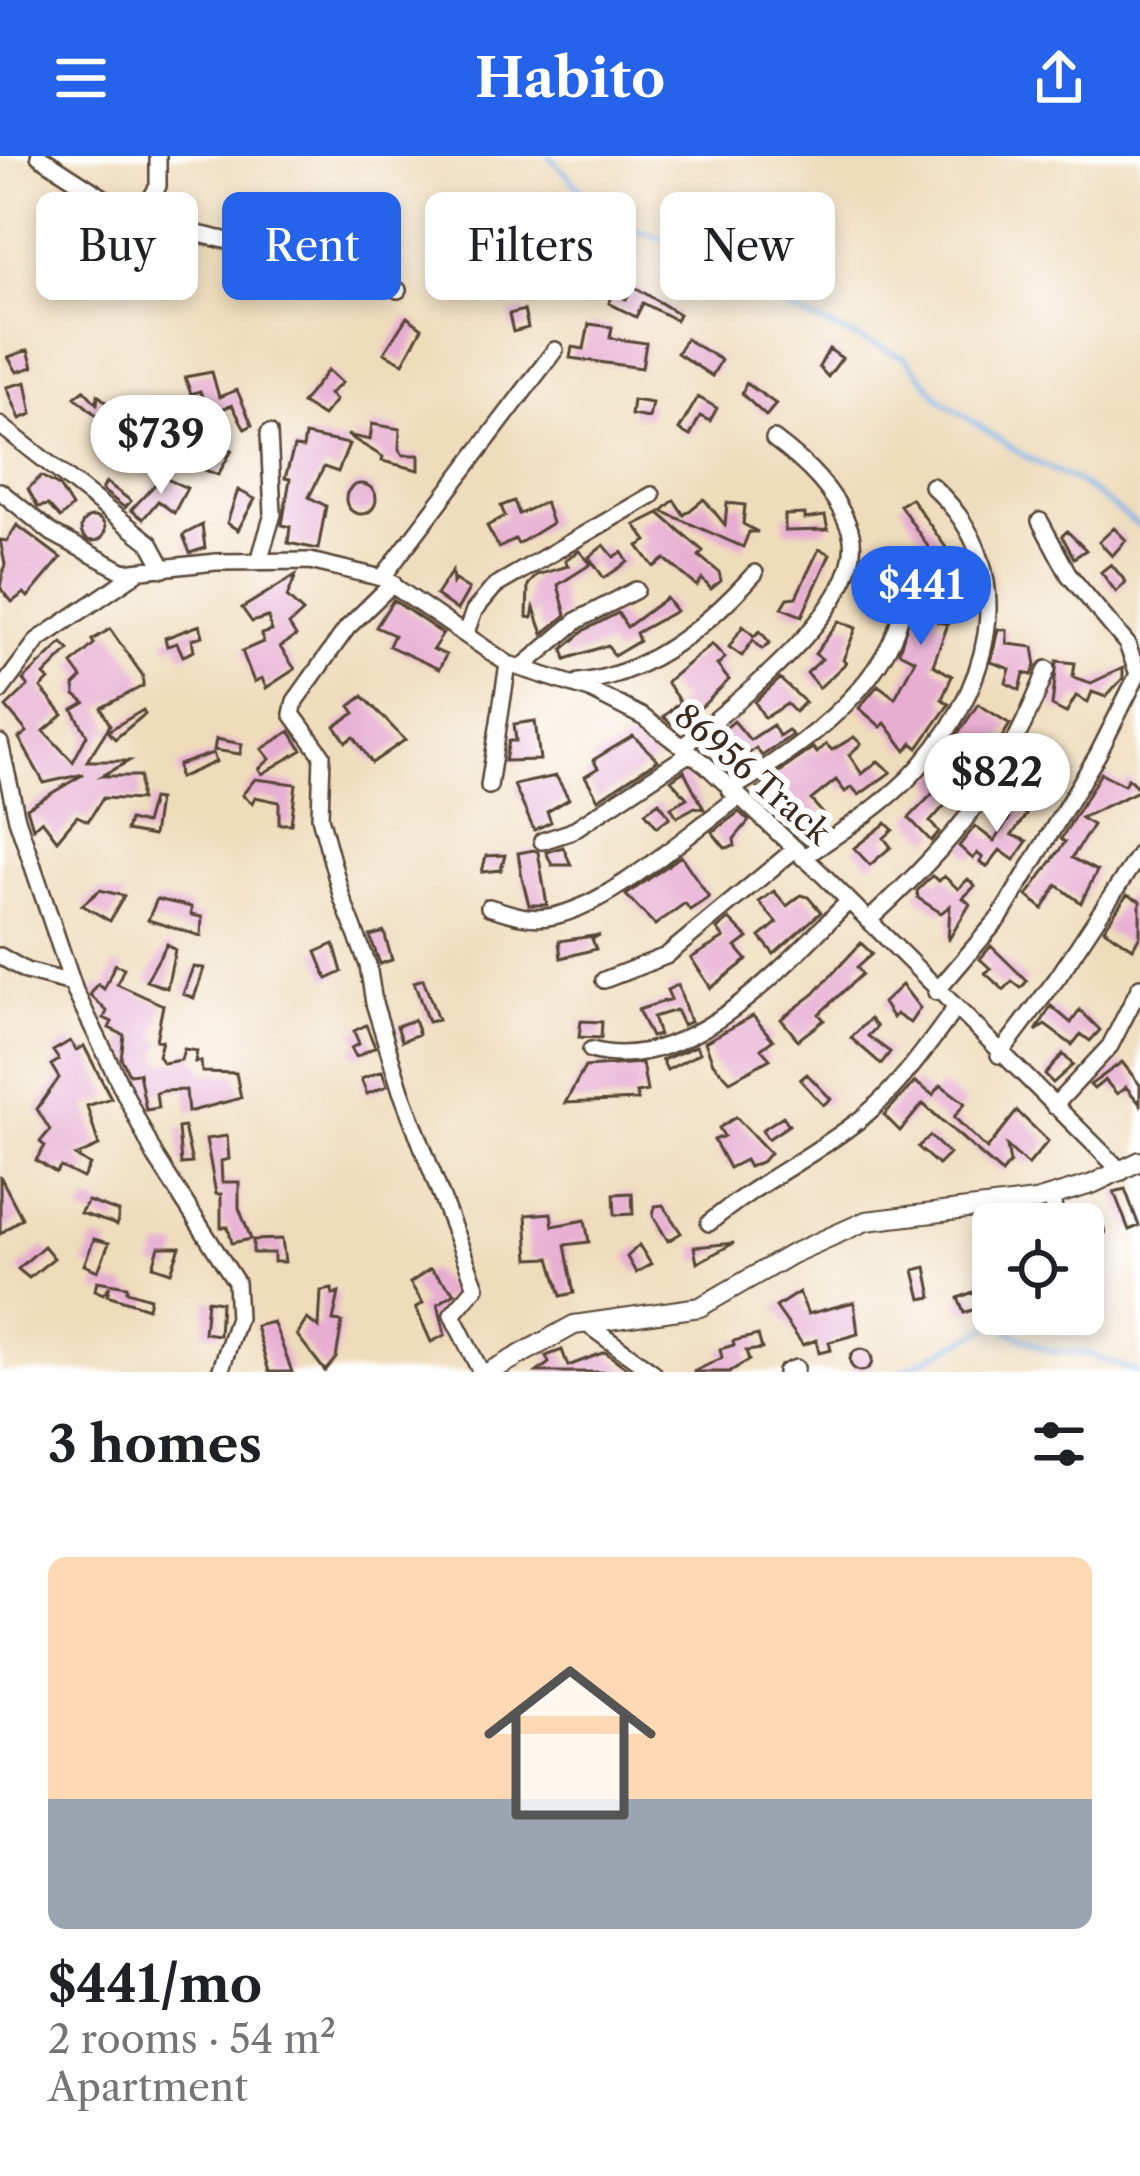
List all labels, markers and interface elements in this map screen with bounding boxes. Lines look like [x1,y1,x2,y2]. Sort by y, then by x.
icon: menu [48,45,114,111]
text: Habito [475,45,665,111]
icon: share [1026,45,1092,111]
chip: Buy [36,192,198,300]
chip: Rent [222,192,401,300]
chip: Filters [425,192,636,300]
chip: New [660,192,835,300]
pin: $739 [90,395,232,497]
text: $739 [117,410,205,458]
pin: $441 [850,546,992,648]
text: $441 [878,561,964,609]
street label: 86956 Track [666,695,841,855]
pin: $822 [926,733,1068,835]
text: $822 [951,748,1043,796]
map controls [972,1203,1104,1335]
button: locate [972,1203,1104,1335]
icon: filters [1026,1411,1092,1477]
text: 3 homes [48,1413,262,1475]
icon: home [462,1635,678,1851]
text: $441/mo [48,1953,262,2015]
text: 2 rooms · 54 m² [48,2015,336,2063]
text: Apartment [48,2063,248,2111]

